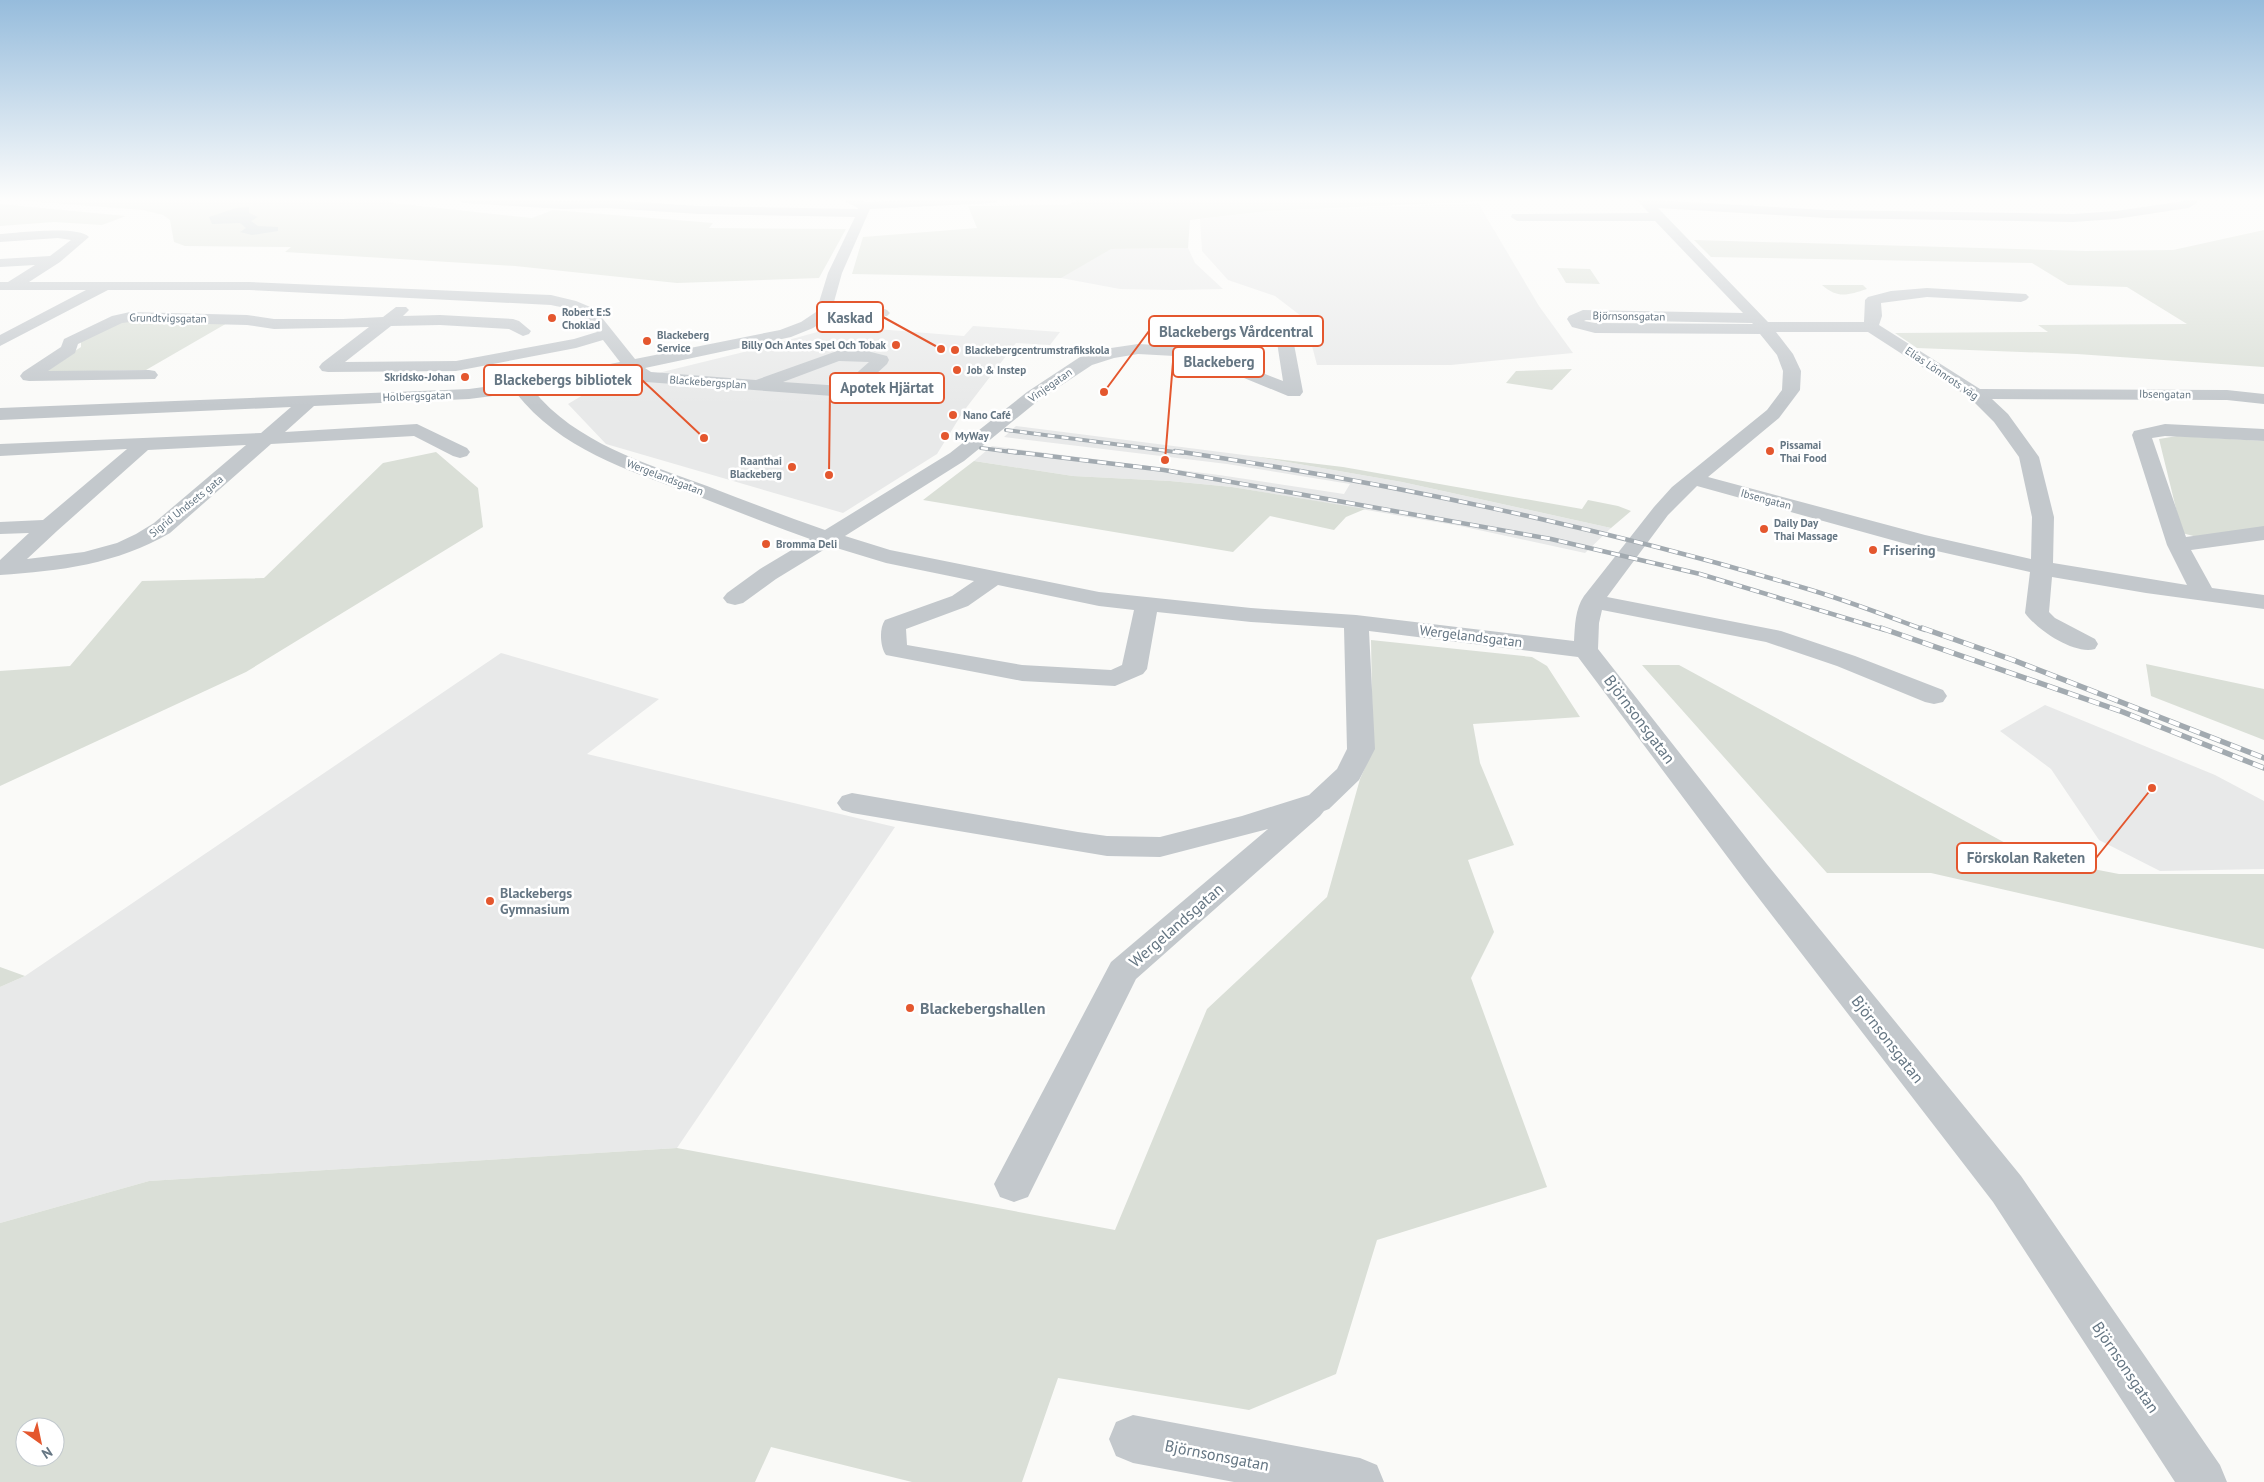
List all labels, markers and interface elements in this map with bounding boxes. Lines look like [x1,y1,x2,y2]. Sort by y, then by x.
callout: Kaskad [817,302,883,332]
place label: Robert E:S Choklad [562,305,611,332]
text: Kaskad [827,308,873,327]
street label: Björnsonsgatan [1593,308,1665,324]
street label: Grundtvigsgatan [129,310,207,326]
marker: Robert E:S Choklad [546,312,558,324]
callout: Blackebergs Vårdcentral [1149,316,1323,346]
text: Blackebergs Vårdcentral [1159,322,1314,341]
place label: Blackeberg Service [657,328,709,355]
marker: Blackeberg Service [641,335,653,347]
place label: Billy Och Antes Spel Och Tobak [741,338,887,352]
marker: Billy Och Antes Spel Och Tobak [890,339,902,351]
place label: Blackebergcentrumstrafikskola [965,343,1109,357]
street label: Elias Lönnrots väg [1903,343,1981,403]
marker: Blackebergcentrumstrafikskola [949,344,961,356]
callout: Blackeberg [1173,347,1264,377]
text: Blackeberg [1184,352,1254,371]
place label: Job & Instep [966,363,1026,377]
marker: Job & Instep [951,364,963,376]
callout: Blackebergs bibliotek [484,365,642,395]
street label: Vinjegatan [1025,365,1075,406]
place label: Skridsko-Johan [384,370,455,384]
text: Blackebergs bibliotek [494,370,633,389]
marker: Skridsko-Johan [459,371,471,383]
street label: Blackebergsplan [669,372,747,392]
callout: Apotek Hjärtat [830,373,944,403]
text: Apotek Hjärtat [840,378,935,397]
street label: Ibsengatan [2139,387,2191,401]
street label: Holbergsgatan [382,388,452,404]
place label: Nano Café [963,408,1011,422]
marker: Nano Café [947,409,959,421]
place label: MyWay [955,429,989,443]
marker: MyWay [939,430,951,442]
place label: Pissamai Thai Food [1780,438,1827,465]
marker: Pissamai Thai Food [1764,445,1776,457]
place label: Raanthai Blackeberg [730,454,782,481]
street label: Wergelandsgatan [625,456,705,498]
marker: Raanthai Blackeberg [786,461,798,473]
street label: Sigrid Undsets gata [146,472,226,540]
street label: Ibsengatan [1739,486,1793,512]
place label: Daily Day Thai Massage [1774,516,1838,543]
marker: Daily Day Thai Massage [1758,523,1770,535]
place label: Bromma Deli [776,537,837,551]
marker: Bromma Deli [760,538,772,550]
place label: Frisering [1883,541,1936,559]
marker: Frisering [1867,544,1879,556]
street label: Wergelandsgatan [1419,621,1523,651]
street label: Björnsonsgatan [1600,671,1680,767]
callout: Förskolan Raketen [1957,843,2096,873]
text: Förskolan Raketen [1967,848,2085,867]
street label: Wergelandsgatan [1125,879,1227,971]
place label: Blackebergs Gymnasium [500,884,572,918]
marker: Blackebergs Gymnasium [484,895,496,907]
street label: Björnsonsgatan [1848,991,1928,1087]
place label: Blackebergshallen [920,998,1045,1018]
marker: Blackebergshallen [904,1002,916,1014]
street label: Björnsonsgatan [2088,1318,2164,1416]
north arrow [15,1417,65,1467]
street label: Björnsonsgatan [1163,1435,1271,1475]
text: N [38,1443,56,1463]

